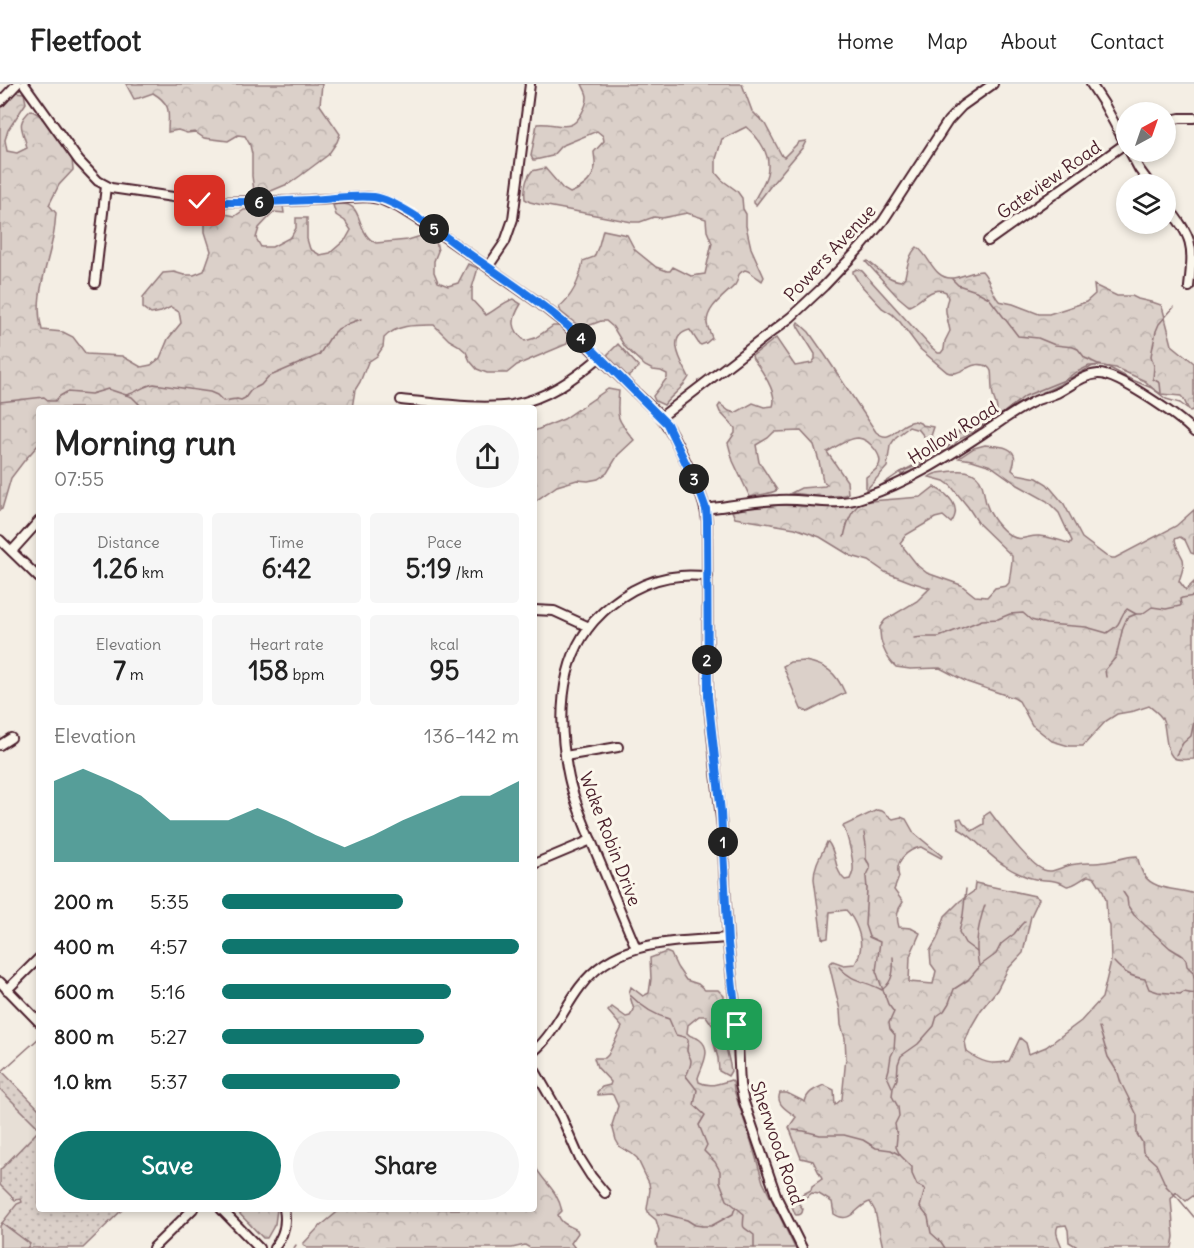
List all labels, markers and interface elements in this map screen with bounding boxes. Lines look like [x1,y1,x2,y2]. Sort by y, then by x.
text: Fleetfoot [30,23,141,59]
text: Home [837,28,894,55]
text: Map [927,28,968,55]
text: About [1001,28,1057,55]
text: Contact [1090,28,1164,55]
north arrow [1116,102,1176,162]
map controls [1116,102,1176,234]
street label: Gateview Road [992,135,1106,224]
button: layers [1116,174,1176,234]
pin [174,175,225,226]
icon: check [183,184,216,217]
pin: 6 [244,187,274,217]
text: 6 [254,192,264,212]
street label: Powers Avenue [779,199,881,306]
pin: 5 [419,214,449,244]
text: 5 [429,219,439,239]
pin: 4 [566,323,596,353]
text: 4 [576,328,586,348]
street label: Hollow Road [903,396,1002,469]
text: Morning run [54,422,236,464]
button: share [456,425,519,488]
pin: 3 [679,464,709,494]
text: 07:55 [54,466,104,491]
text: 3 [689,469,699,489]
text: Distance [97,532,160,552]
text: Time [269,532,304,552]
text: Pace [427,532,462,552]
text: 1.26 [93,552,138,585]
text: 6:42 [261,552,312,585]
text: 5:19 [406,552,452,585]
text: km [138,562,164,582]
text: /km [452,562,483,582]
text: Elevation [96,634,161,654]
text: Heart rate [249,634,324,654]
text: kcal [430,634,459,654]
pin: 2 [692,645,722,675]
text: 2 [703,650,711,670]
text: 7 [113,654,126,687]
text: 158 [248,654,289,687]
text: 95 [430,654,459,687]
text: m [126,664,144,684]
text: bpm [289,664,325,684]
text: Elevation [54,723,136,748]
text: 136–142 m [424,723,519,748]
street label: Wake Robin Drive [574,769,647,909]
pin: 1 [708,827,738,857]
text: 1 [720,832,726,852]
text: 200 m [54,889,114,914]
text: 5:35 [150,889,189,914]
text: 400 m [54,934,114,959]
text: 4:57 [150,934,187,959]
text: 600 m [54,979,114,1004]
text: 5:16 [150,979,186,1004]
pin [711,999,762,1050]
icon: arrive [720,1008,753,1041]
text: 800 m [54,1024,114,1049]
text: 5:27 [150,1024,187,1049]
text: 1.0 km [54,1069,112,1094]
text: 5:37 [150,1069,187,1094]
street label: Sherwood Road [746,1078,809,1208]
button: Save [54,1131,281,1200]
button: Share [293,1131,519,1200]

